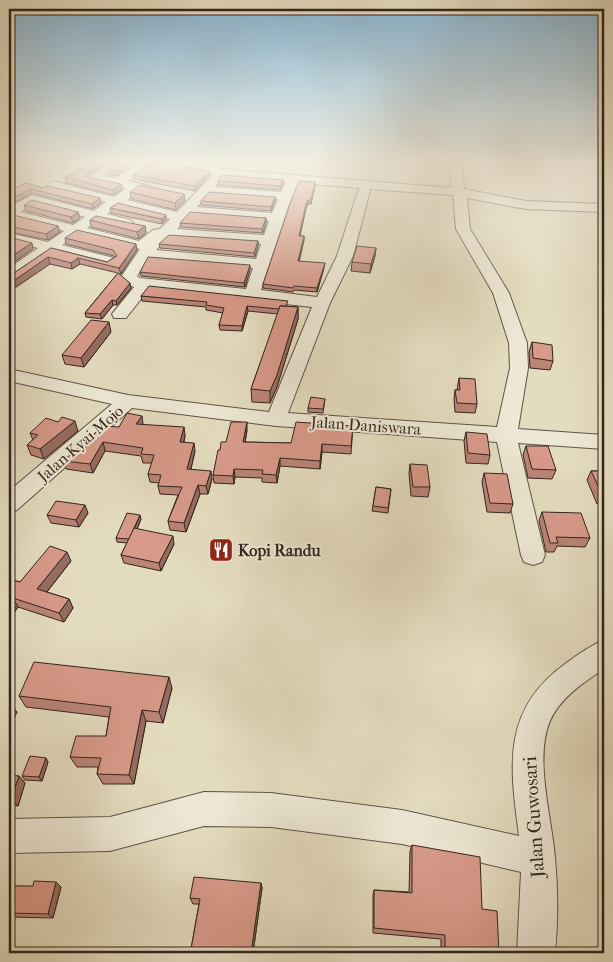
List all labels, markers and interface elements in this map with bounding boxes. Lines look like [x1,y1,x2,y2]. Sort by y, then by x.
street label: Jalan Kyai Mojo [32,401,127,487]
street label: Jalan Daniswara [308,412,422,439]
restaurant icon: Kopi Randu [208,537,234,563]
place label: Kopi Randu [238,541,321,561]
street label: Jalan Guwosari [519,755,549,880]

